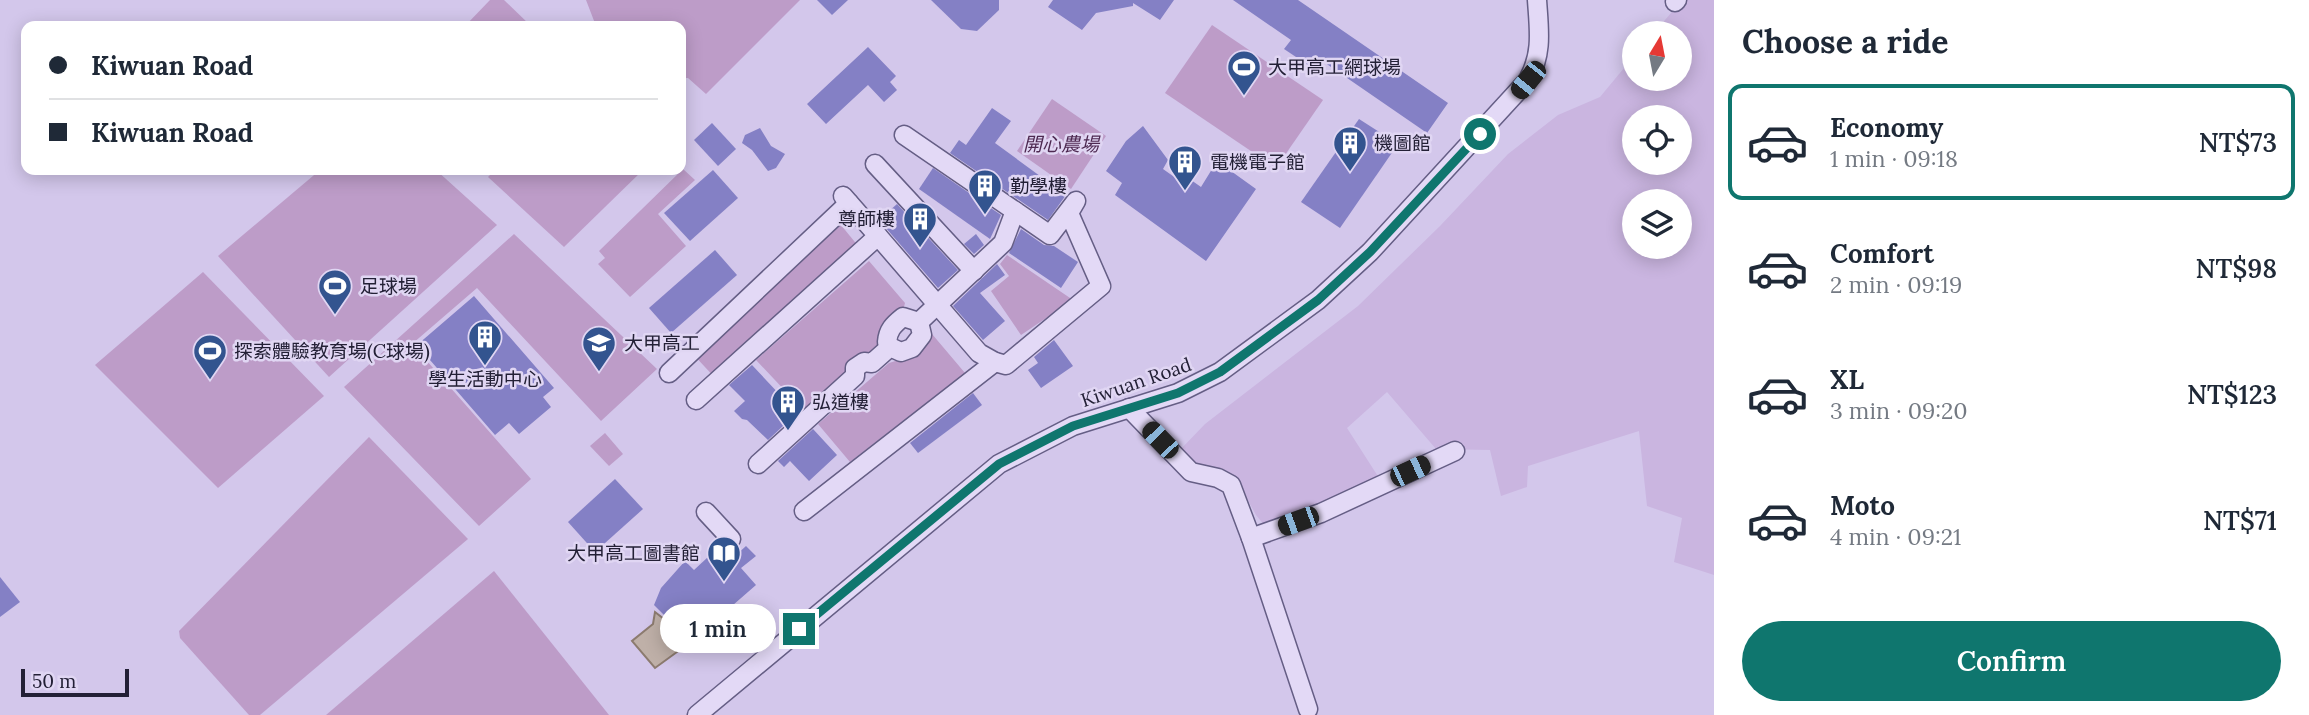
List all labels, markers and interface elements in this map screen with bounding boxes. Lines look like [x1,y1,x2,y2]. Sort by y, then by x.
north arrow [1622,21,1692,91]
map controls [1622,21,1692,259]
text: Choose a ride [1742,21,1949,62]
sports icon: 大甲高工網球場 [1225,48,1263,97]
text: Kiwuan Road [91,49,253,82]
place label: 大甲高工網球場 [1268,55,1401,79]
car [1507,57,1550,103]
button: locate [1622,105,1692,175]
icon: car [1746,111,1809,174]
text: Economy [1830,111,1943,144]
text: Kiwuan Road [91,116,253,149]
route start [1464,118,1496,150]
building icon: 機圖館 [1331,124,1369,173]
text: NT$73 [2199,126,2277,159]
place label: 機圖館 [1374,131,1431,155]
park label: 開心農場 [1023,132,1101,156]
building icon: 電機電子館 [1166,143,1204,192]
text: 1 min · 09:18 [1830,144,1958,173]
place label: 電機電子館 [1210,150,1305,174]
building icon: 勤學樓 [966,167,1004,216]
place label: 勤學樓 [1010,174,1067,198]
button: layers [1622,189,1692,259]
building icon: 尊師樓 [901,200,939,249]
place label: 尊師樓 [838,207,895,231]
icon: car [1746,237,1809,300]
text: Comfort [1830,237,1934,270]
text: NT$98 [2196,252,2277,285]
sports icon: 足球場 [316,267,354,316]
text: 2 min · 09:19 [1830,270,1962,299]
place label: 足球場 [360,274,417,298]
building icon: 學生活動中心 [466,318,504,367]
school or university icon: 大甲高工 [580,324,618,373]
place label: 大甲高工 [624,331,700,355]
sports icon: 探索體驗教育場(C球場) [191,332,229,381]
place label: 探索體驗教育場(C球場) [234,339,430,364]
street label: Kiwuan Road [1078,352,1194,412]
icon: car [1746,363,1809,426]
text: XL [1830,363,1864,396]
place label: 學生活動中心 [428,367,542,391]
text: NT$123 [2187,378,2277,411]
building icon: 弘道樓 [769,383,807,432]
place label: 弘道樓 [812,390,869,414]
text: 3 min · 09:20 [1830,396,1968,425]
car [1138,418,1183,462]
car [1387,453,1434,489]
icon: car [1746,489,1809,552]
text: Moto [1830,489,1895,522]
car [1275,504,1322,538]
text: NT$71 [2203,504,2277,537]
text: 4 min · 09:21 [1830,522,1961,551]
library icon: 大甲高工圖書館 [705,534,743,583]
place label: 大甲高工圖書館 [567,541,700,565]
callout: 1 min [659,604,774,654]
route end [783,613,815,645]
text: 1 min [689,614,747,643]
button: Confirm [1742,621,2281,701]
scale bar [21,666,130,698]
text: 50 m [32,669,76,693]

